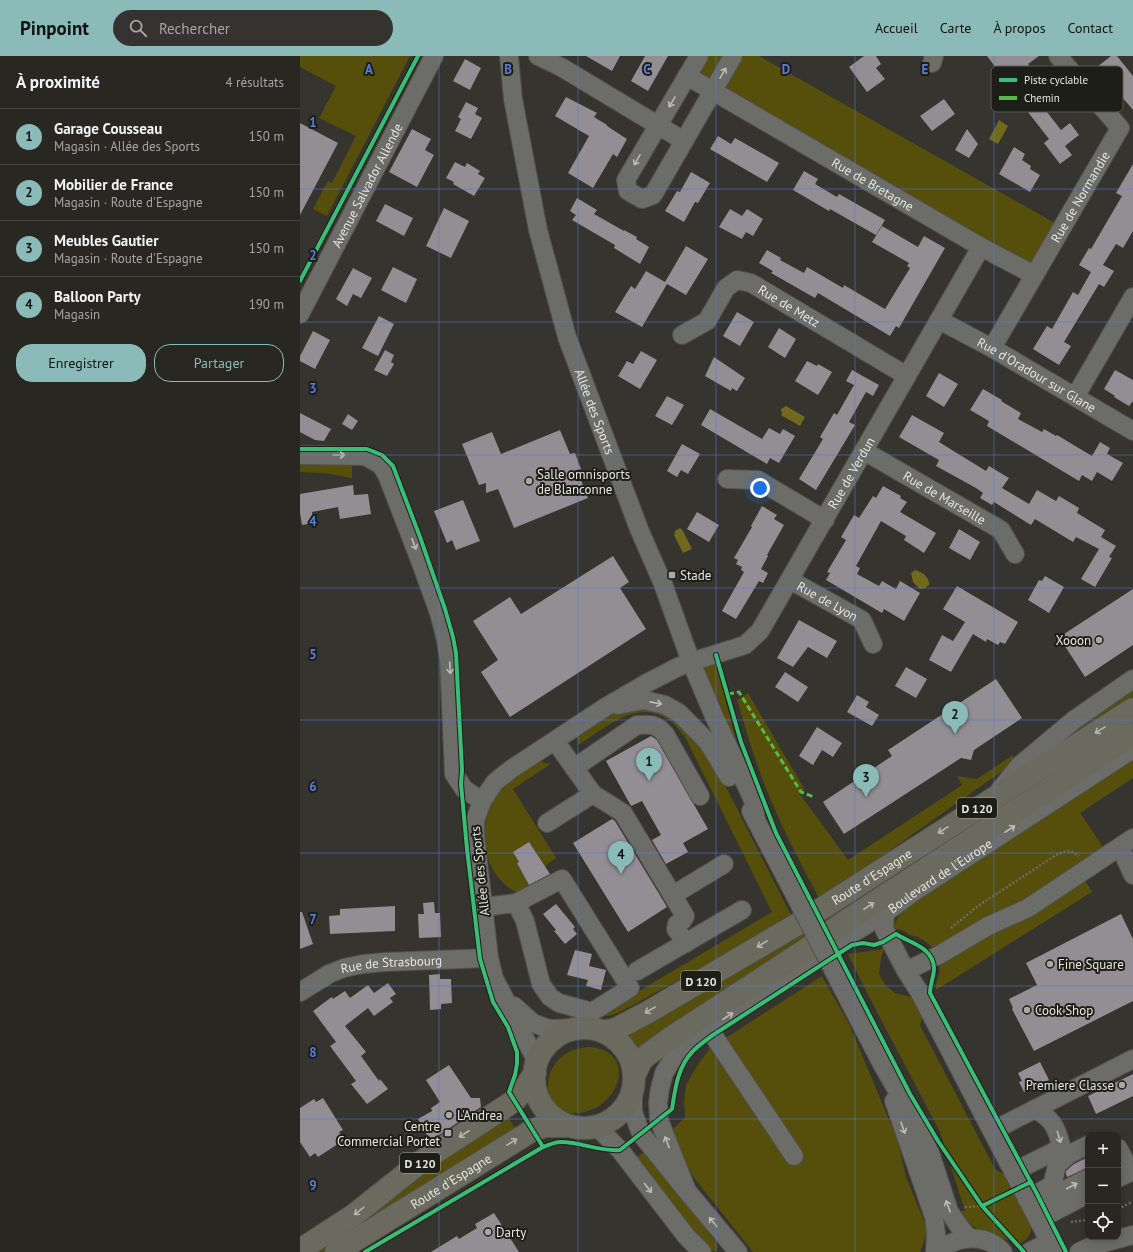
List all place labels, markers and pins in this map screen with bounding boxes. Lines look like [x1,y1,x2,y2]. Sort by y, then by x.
place label: Salle omnisports de Blanconne [537,466,630,498]
marker: Salle omnisports de Blanconne [524,476,534,486]
place label: Stade [680,567,711,584]
marker: Stade [667,570,677,580]
place label: Xooon [1056,632,1091,649]
marker: Xooon [1094,635,1104,645]
pin: 2 [942,701,968,734]
pin: 1 [636,748,662,781]
pin: 3 [853,764,879,797]
pin: 4 [608,841,634,874]
place label: Fine Square [1058,956,1124,973]
marker: Fine Square [1045,959,1055,969]
place label: Cook Shop [1035,1002,1093,1019]
marker: Cook Shop [1022,1005,1032,1015]
place label: Premiere Classe [1026,1077,1114,1094]
marker: Premiere Classe [1117,1080,1127,1090]
place label: L'Andrea [457,1107,503,1124]
marker: L'Andrea [444,1110,454,1120]
place label: Centre Commercial Portet [337,1118,441,1150]
marker: Centre Commercial Portet [443,1128,453,1138]
place label: Darty [496,1224,526,1241]
marker: Darty [483,1227,493,1237]

